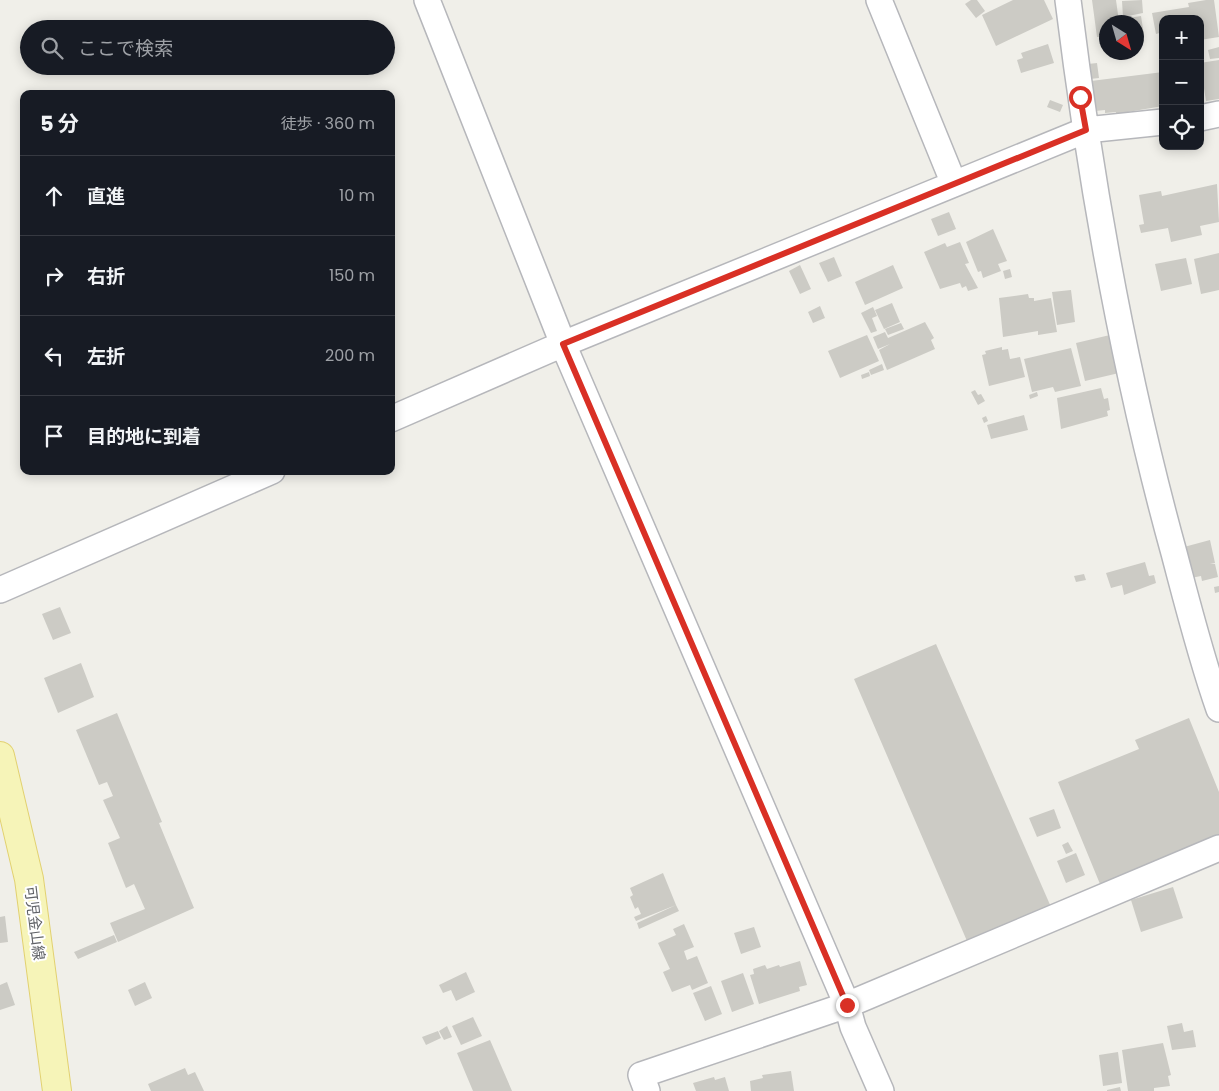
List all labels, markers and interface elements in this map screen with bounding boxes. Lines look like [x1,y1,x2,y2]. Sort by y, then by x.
north arrow [1099,15,1144,60]
map controls [1159,15,1204,150]
button: + [1159,15,1204,60]
search box [20,20,395,75]
icon: search [38,34,66,62]
text: ここで検索 [78,35,173,62]
button: − [1159,60,1204,105]
route start [1069,86,1092,109]
button: locate [1159,105,1204,150]
text: 5 分 [40,109,79,138]
text: 徒歩 · 360 m [281,112,375,135]
icon: ahead [40,182,68,210]
text: 直進 [87,183,125,210]
text: 10 m [339,184,375,207]
icon: right [40,262,68,290]
text: 右折 [87,263,125,290]
text: 150 m [329,264,375,287]
icon: left [40,342,68,370]
text: 左折 [87,343,125,370]
text: 200 m [325,344,375,367]
icon: arrive [40,422,68,450]
text: 目的地に到着 [87,423,201,450]
street label: 可児金山線 [20,884,50,962]
route end [836,994,859,1017]

